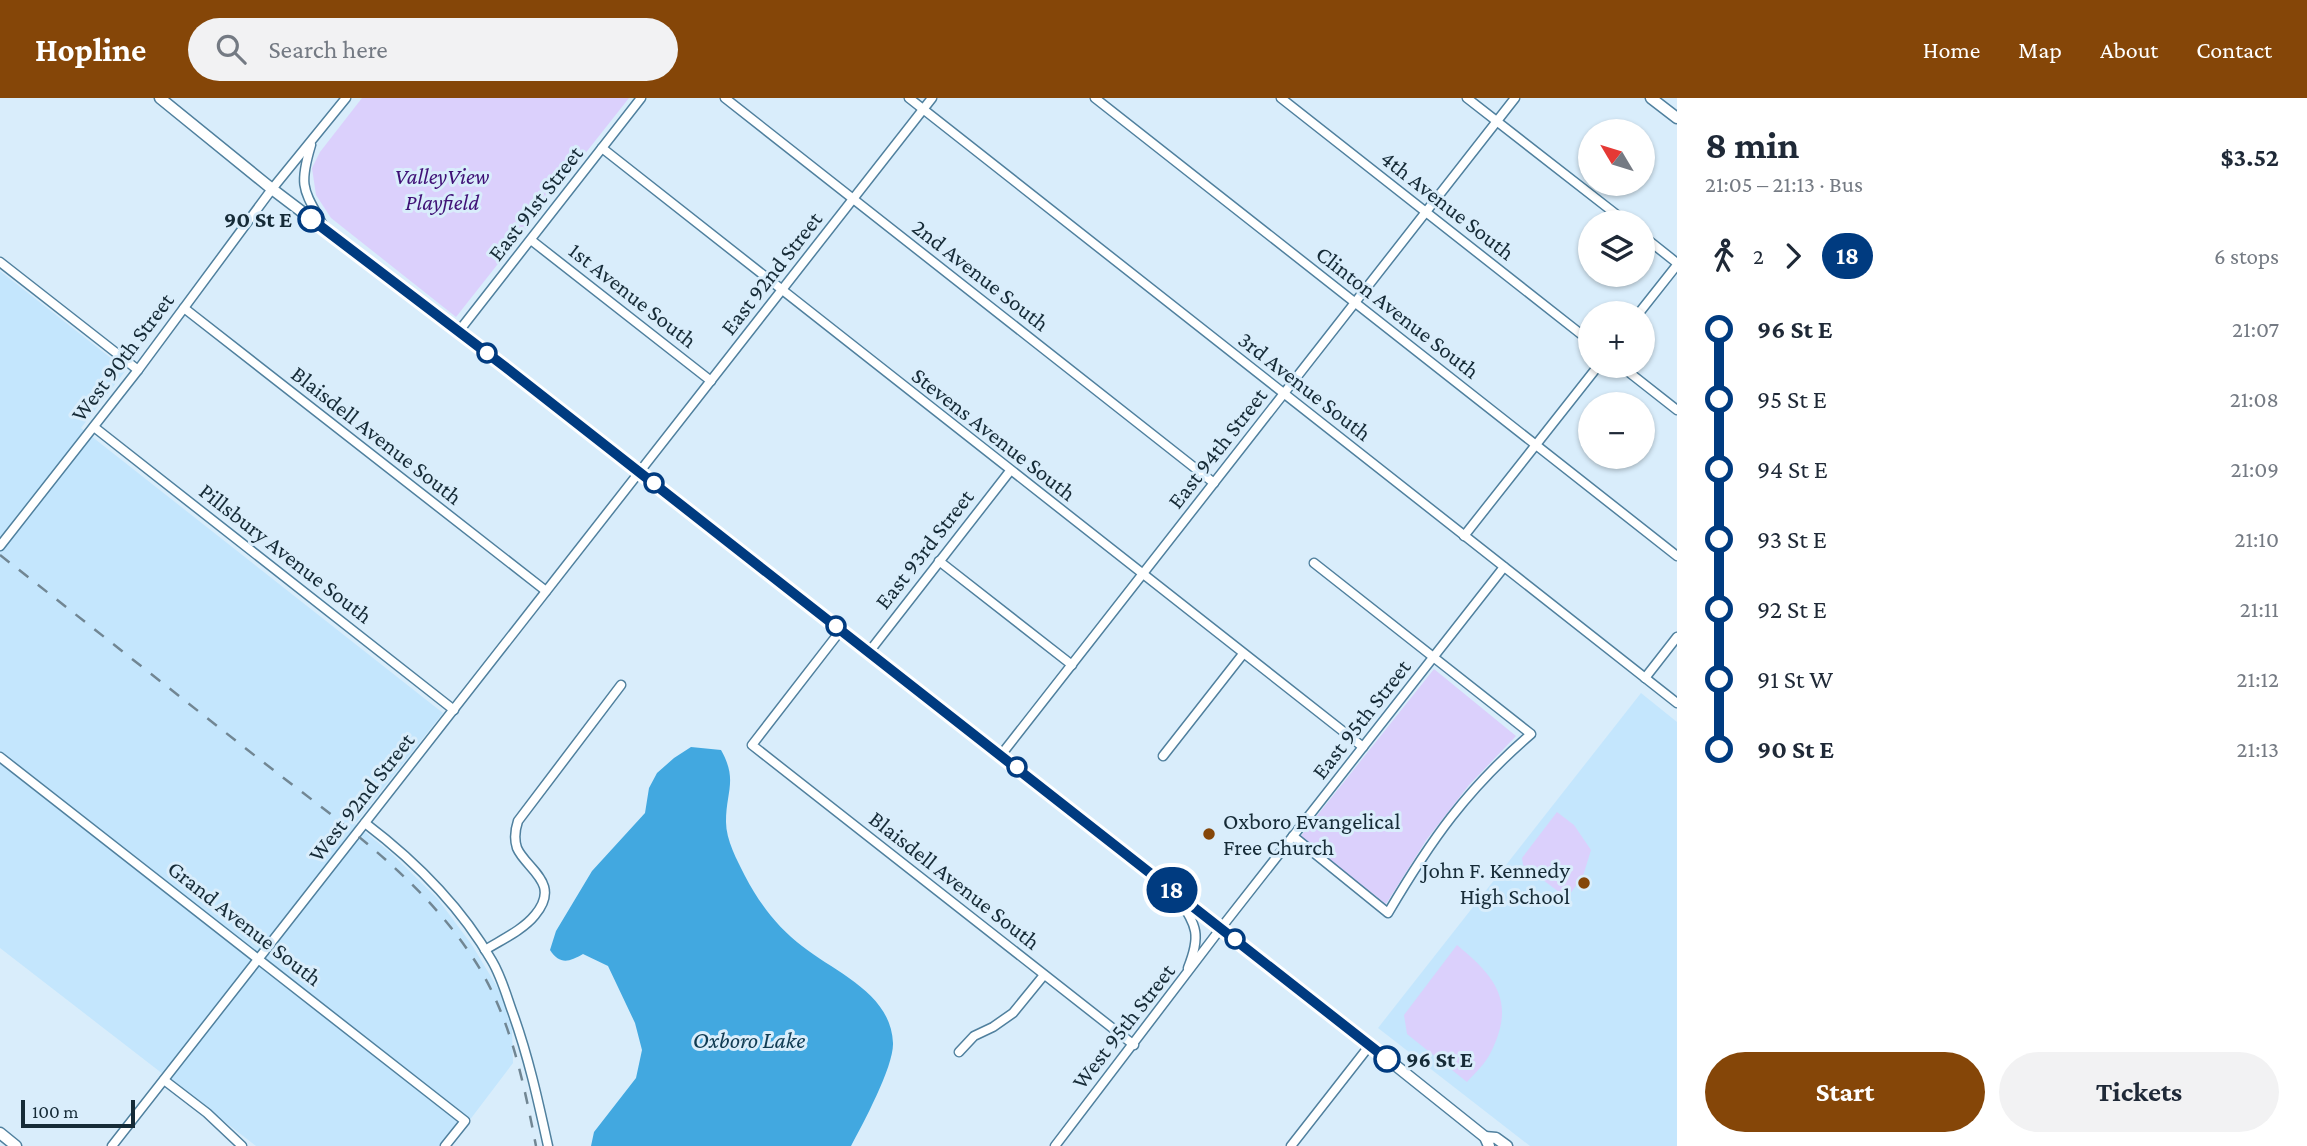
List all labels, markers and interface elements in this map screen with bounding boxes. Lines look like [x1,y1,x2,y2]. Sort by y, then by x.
search box [188,18,678,81]
icon: search [212,30,250,68]
text: Hopline [35,31,146,68]
text: Search here [268,35,388,64]
text: Home [1923,36,1980,63]
text: Map [2018,36,2062,63]
text: About [2100,36,2158,63]
text: Contact [2196,36,2272,63]
north arrow [1578,119,1656,196]
map controls [1578,119,1655,469]
text: 8 min [1705,124,1799,166]
street label: East 91st Street [482,140,588,265]
text: $3.52 [2221,143,2279,172]
street label: 4th Avenue South [1376,145,1520,265]
park label: ValleyView Playfield [395,163,490,215]
text: 21:05 – 21:13 · Bus [1705,171,1863,197]
place label: 90 St E [224,206,292,232]
marker: 90 St E [298,206,324,232]
street label: East 92nd Street [715,206,827,340]
button: layers [1578,210,1655,287]
street label: 2nd Avenue South [908,214,1054,336]
street label: 1st Avenue South [564,237,702,353]
icon: walk [1705,237,1743,275]
icon: forward [1774,237,1812,275]
street label: Clinton Avenue South [1311,240,1485,384]
text: 18 [1836,242,1859,269]
text: 2 [1753,243,1764,269]
text: 6 stops [2214,243,2279,269]
street label: West 90th Street [65,287,179,426]
button: + [1578,301,1655,378]
text: 96 St E [1757,315,1833,344]
text: 21:07 [2232,316,2279,342]
street label: 3rd Avenue South [1233,326,1377,446]
unlabelled marker [477,343,497,363]
street label: Blaisdell Avenue South [287,360,467,510]
street label: Stevens Avenue South [907,362,1081,506]
street label: East 94th Street [1162,382,1272,513]
text: 95 St E [1757,385,1827,414]
text: 21:08 [2230,386,2279,412]
button: − [1578,392,1655,469]
text: 94 St E [1757,455,1828,484]
text: 21:09 [2230,456,2279,482]
unlabelled marker [644,473,664,493]
street label: Pillsbury Avenue South [194,477,378,629]
street label: East 93rd Street [869,484,979,614]
text: 93 St E [1757,525,1827,554]
text: 21:10 [2235,526,2279,552]
text: 92 St E [1757,595,1827,624]
text: 21:11 [2240,596,2279,622]
unlabelled marker [826,616,846,636]
street label: East 95th Street [1306,654,1416,784]
text: 91 St W [1757,665,1833,694]
text: 21:12 [2237,666,2279,692]
street label: West 92nd Street [303,727,420,867]
text: 90 St E [1757,735,1834,764]
text: 21:13 [2237,736,2279,762]
unlabelled marker [1007,757,1027,777]
street label: Blaisdell Avenue South [865,805,1045,955]
place label: Oxboro Evangelical Free Church [1223,808,1401,860]
marker: Oxboro Evangelical Free Church [1201,826,1217,842]
street label: Grand Avenue South [163,855,327,991]
place label: John F. Kennedy High School [1420,857,1570,909]
line badge: 18 [1140,867,1204,913]
marker: John F. Kennedy High School [1576,875,1592,891]
text: 18 [1161,876,1183,903]
unlabelled marker [1225,929,1245,949]
street label: West 95th Street [1066,958,1180,1094]
water label: Oxboro Lake [693,1026,805,1053]
marker: 96 St E [1374,1046,1400,1072]
place label: 96 St E [1406,1046,1473,1072]
button: Start [1705,1052,1985,1132]
button: Tickets [1999,1052,2279,1132]
scale bar [21,1097,135,1129]
text: 100 m [32,1101,79,1122]

